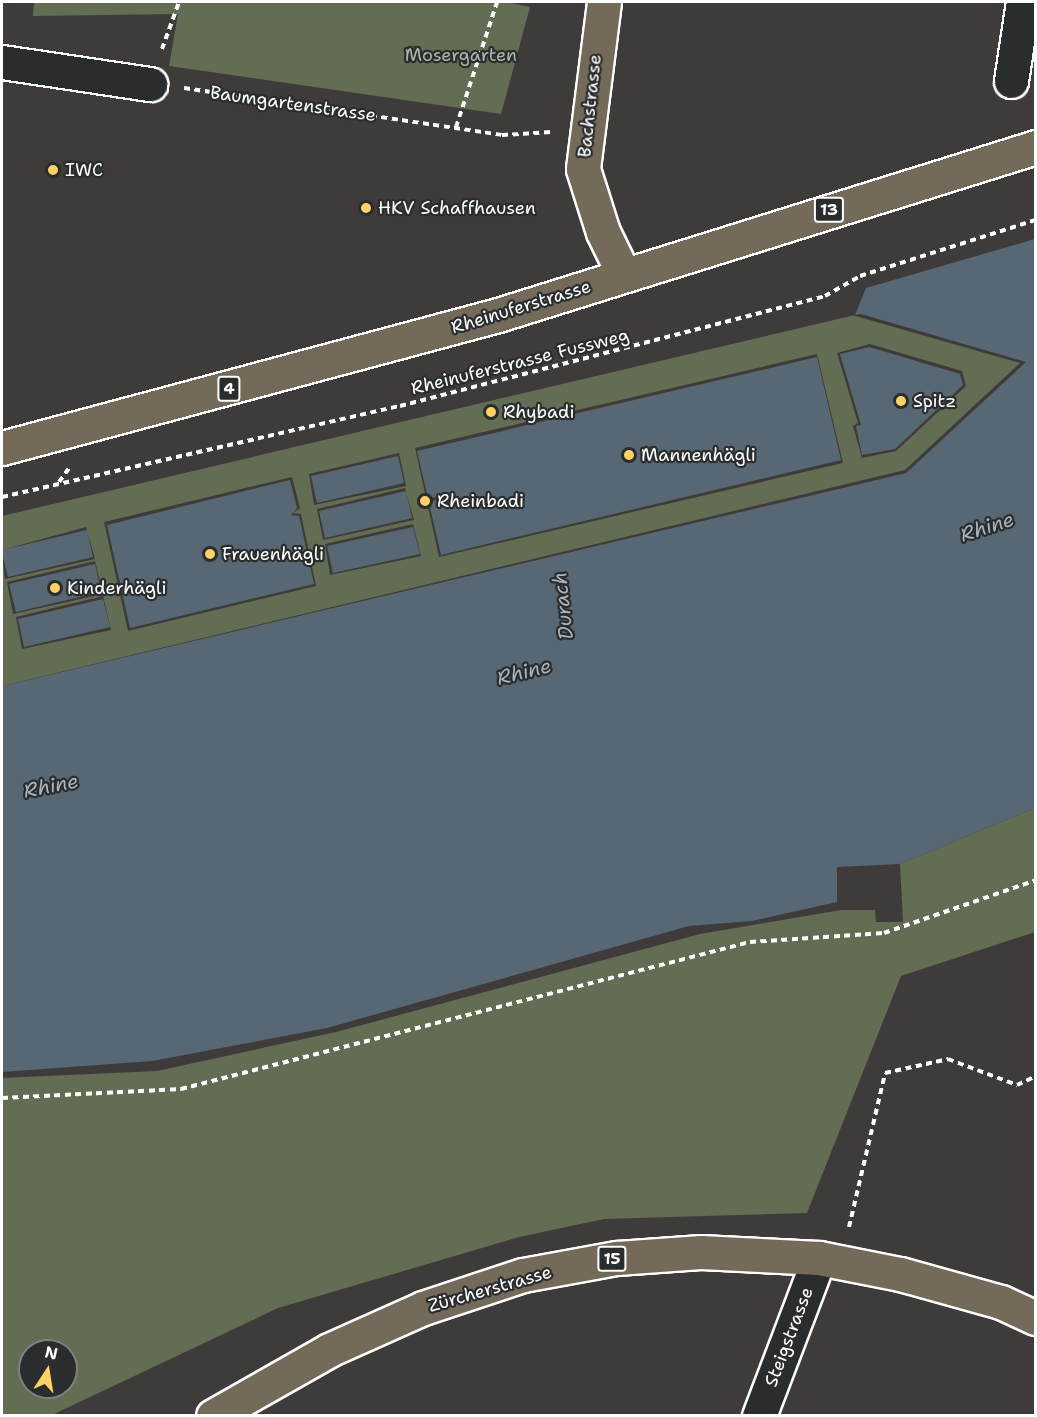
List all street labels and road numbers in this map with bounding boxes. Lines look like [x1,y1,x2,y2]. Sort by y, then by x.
street label: Bachstrasse [574,53,606,159]
street label: Baumgartenstrasse [209,82,377,126]
road number: 13 [812,197,846,223]
street label: Rheinuferstrasse [449,275,593,339]
street label: Rheinuferstrasse Fussweg [409,324,631,400]
road number: 4 [217,376,241,402]
road number: 15 [597,1246,627,1272]
street label: Zürcherstrasse [426,1261,554,1317]
street label: Steigstrasse [760,1284,818,1390]

